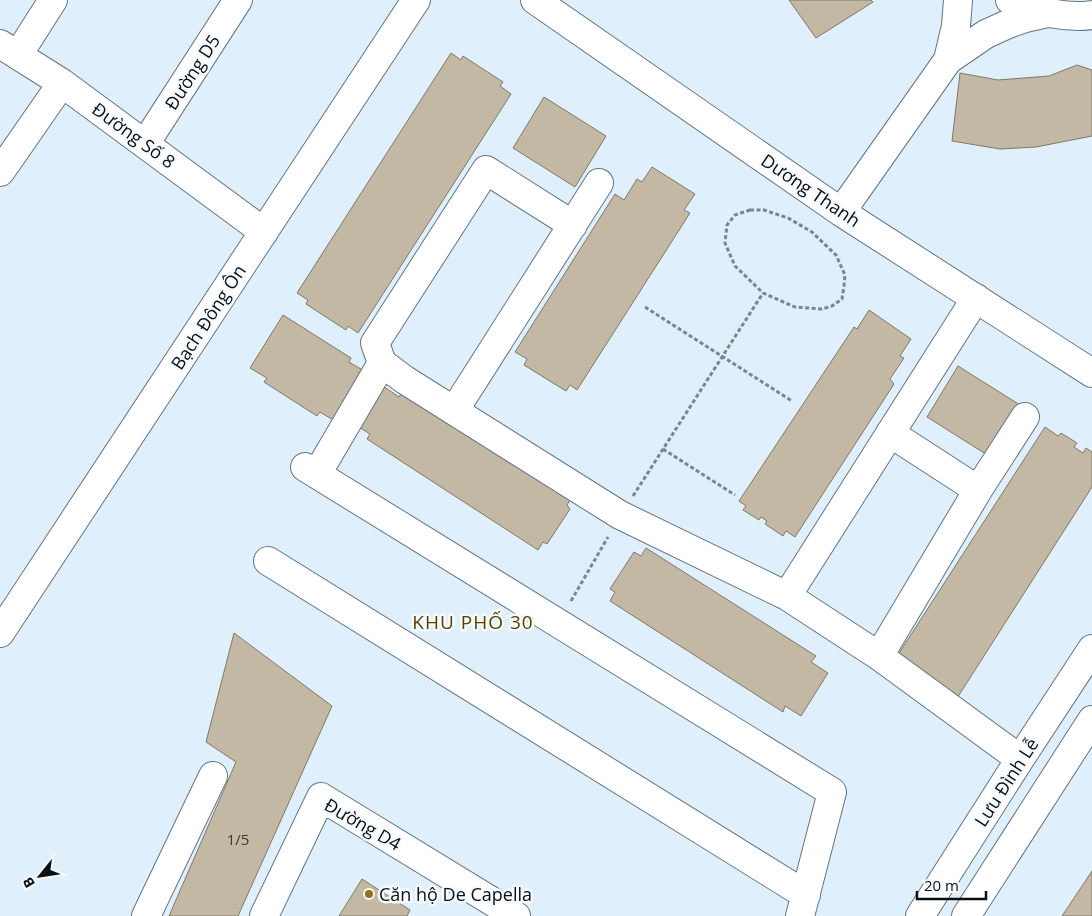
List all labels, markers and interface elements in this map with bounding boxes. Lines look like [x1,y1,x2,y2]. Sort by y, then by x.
street label: Đường D5 [159,30,225,114]
street label: Đường Số 8 [88,97,180,173]
street label: Dương Thanh [757,148,865,232]
street label: Bạch Đông Ôn [165,260,251,374]
district label: KHU PHỐ 30 [412,609,534,635]
street label: Lưu Đình Lễ [968,733,1044,831]
street label: Đường D4 [320,792,406,856]
house number: 1/5 [227,829,249,849]
north arrow [15,851,65,901]
scale bar [917,868,986,900]
text: B [18,874,39,892]
text: 20 m [924,875,959,895]
place label: Căn hộ De Capella [379,882,532,906]
marker: Căn hộ De Capella [363,888,375,900]

